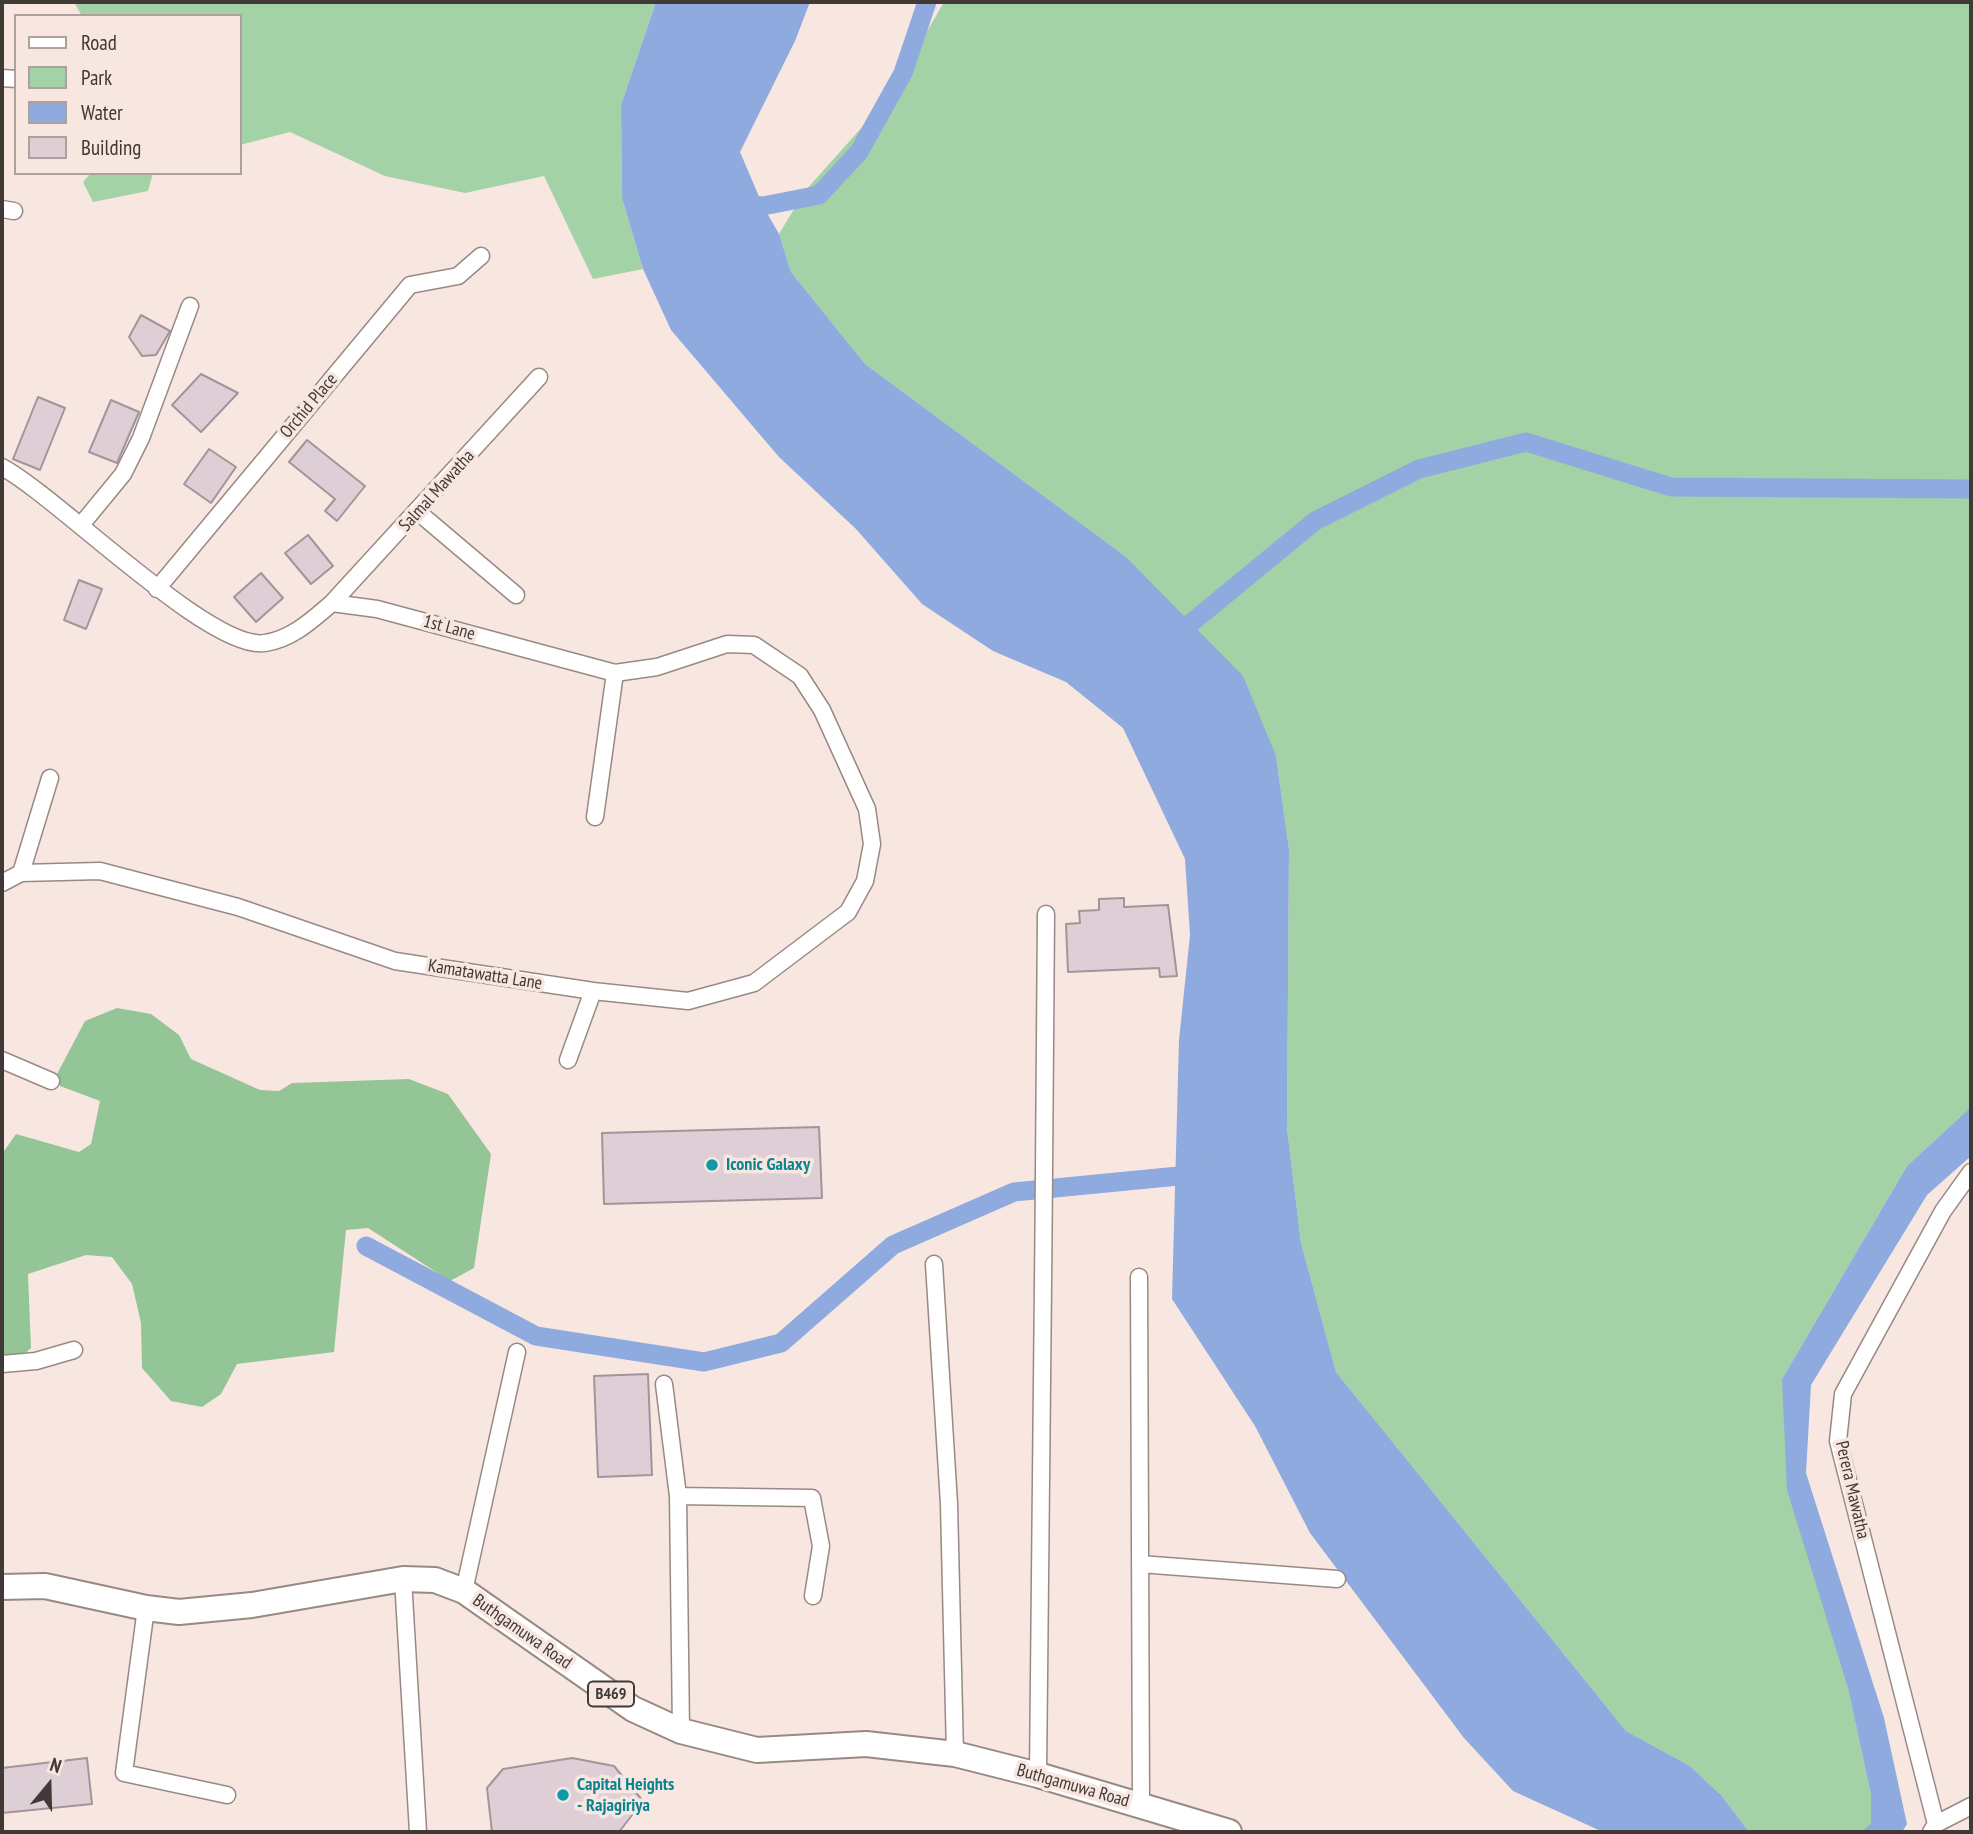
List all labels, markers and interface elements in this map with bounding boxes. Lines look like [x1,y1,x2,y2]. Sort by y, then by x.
legend [14,14,242,175]
text: Road [81,29,117,56]
text: Park [81,64,112,91]
text: Water [81,99,123,126]
text: Building [81,134,141,161]
street label: Orchid Place [276,369,342,443]
street label: Salmal Mawatha [395,446,479,536]
street label: 1st Lane [421,611,477,645]
street label: Kamatawatta Lane [426,955,544,995]
place label: Iconic Galaxy [726,1154,810,1176]
marker: Iconic Galaxy [704,1157,720,1173]
street label: Perera Mawatha [1830,1439,1874,1541]
street label: Buthgamuwa Road [468,1590,576,1674]
road number: B469 [588,1682,634,1706]
north arrow [14,1750,84,1820]
text: N [47,1752,65,1778]
street label: Buthgamuwa Road [1014,1760,1132,1812]
place label: Capital Heights - Rajagiriya [577,1774,674,1816]
marker: Capital Heights - Rajagiriya [555,1787,571,1803]

